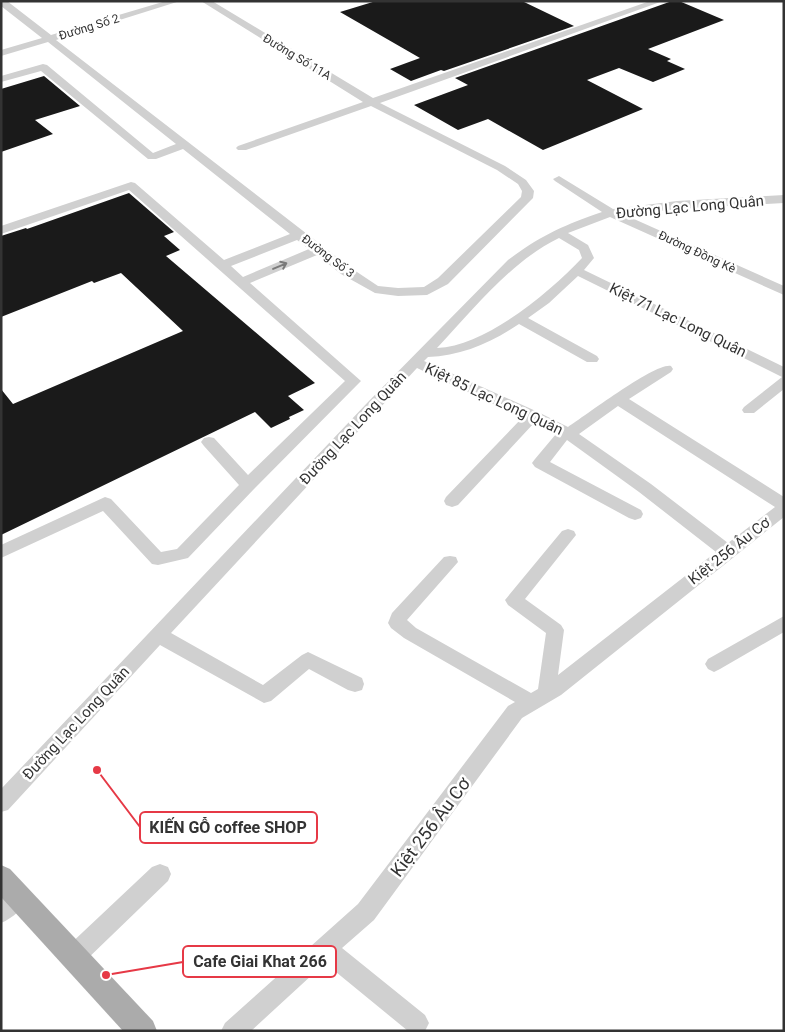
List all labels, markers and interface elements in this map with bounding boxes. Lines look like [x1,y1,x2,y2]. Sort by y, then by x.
street label: Đường Số 2 [57,11,121,43]
street label: Đường Số 11A [260,31,334,83]
street label: Đường Lạc Long Quân [615,192,765,222]
street label: Đường Đồng Kè [656,228,738,276]
street label: Đường Số 3 [299,232,357,280]
one-way arrow [272,261,287,270]
street label: Kiệt 71 Lạc Long Quân [607,279,749,361]
street label: Kiệt 85 Lạc Long Quân [422,359,566,439]
street label: Đường Lạc Long Quân [296,368,410,488]
street label: Kiệt 256 Âu Cơ [685,513,774,588]
street label: Đường Lạc Long Quân [19,663,133,783]
street label: Kiệt 256 Âu Cơ [386,773,474,881]
callout: KIẾN GỖ coffee SHOP [140,812,317,843]
text: KIẾN GỖ coffee SHOP [149,816,307,837]
callout: Cafe Giai Khat 266 [183,946,336,977]
text: Cafe Giai Khat 266 [193,952,327,971]

